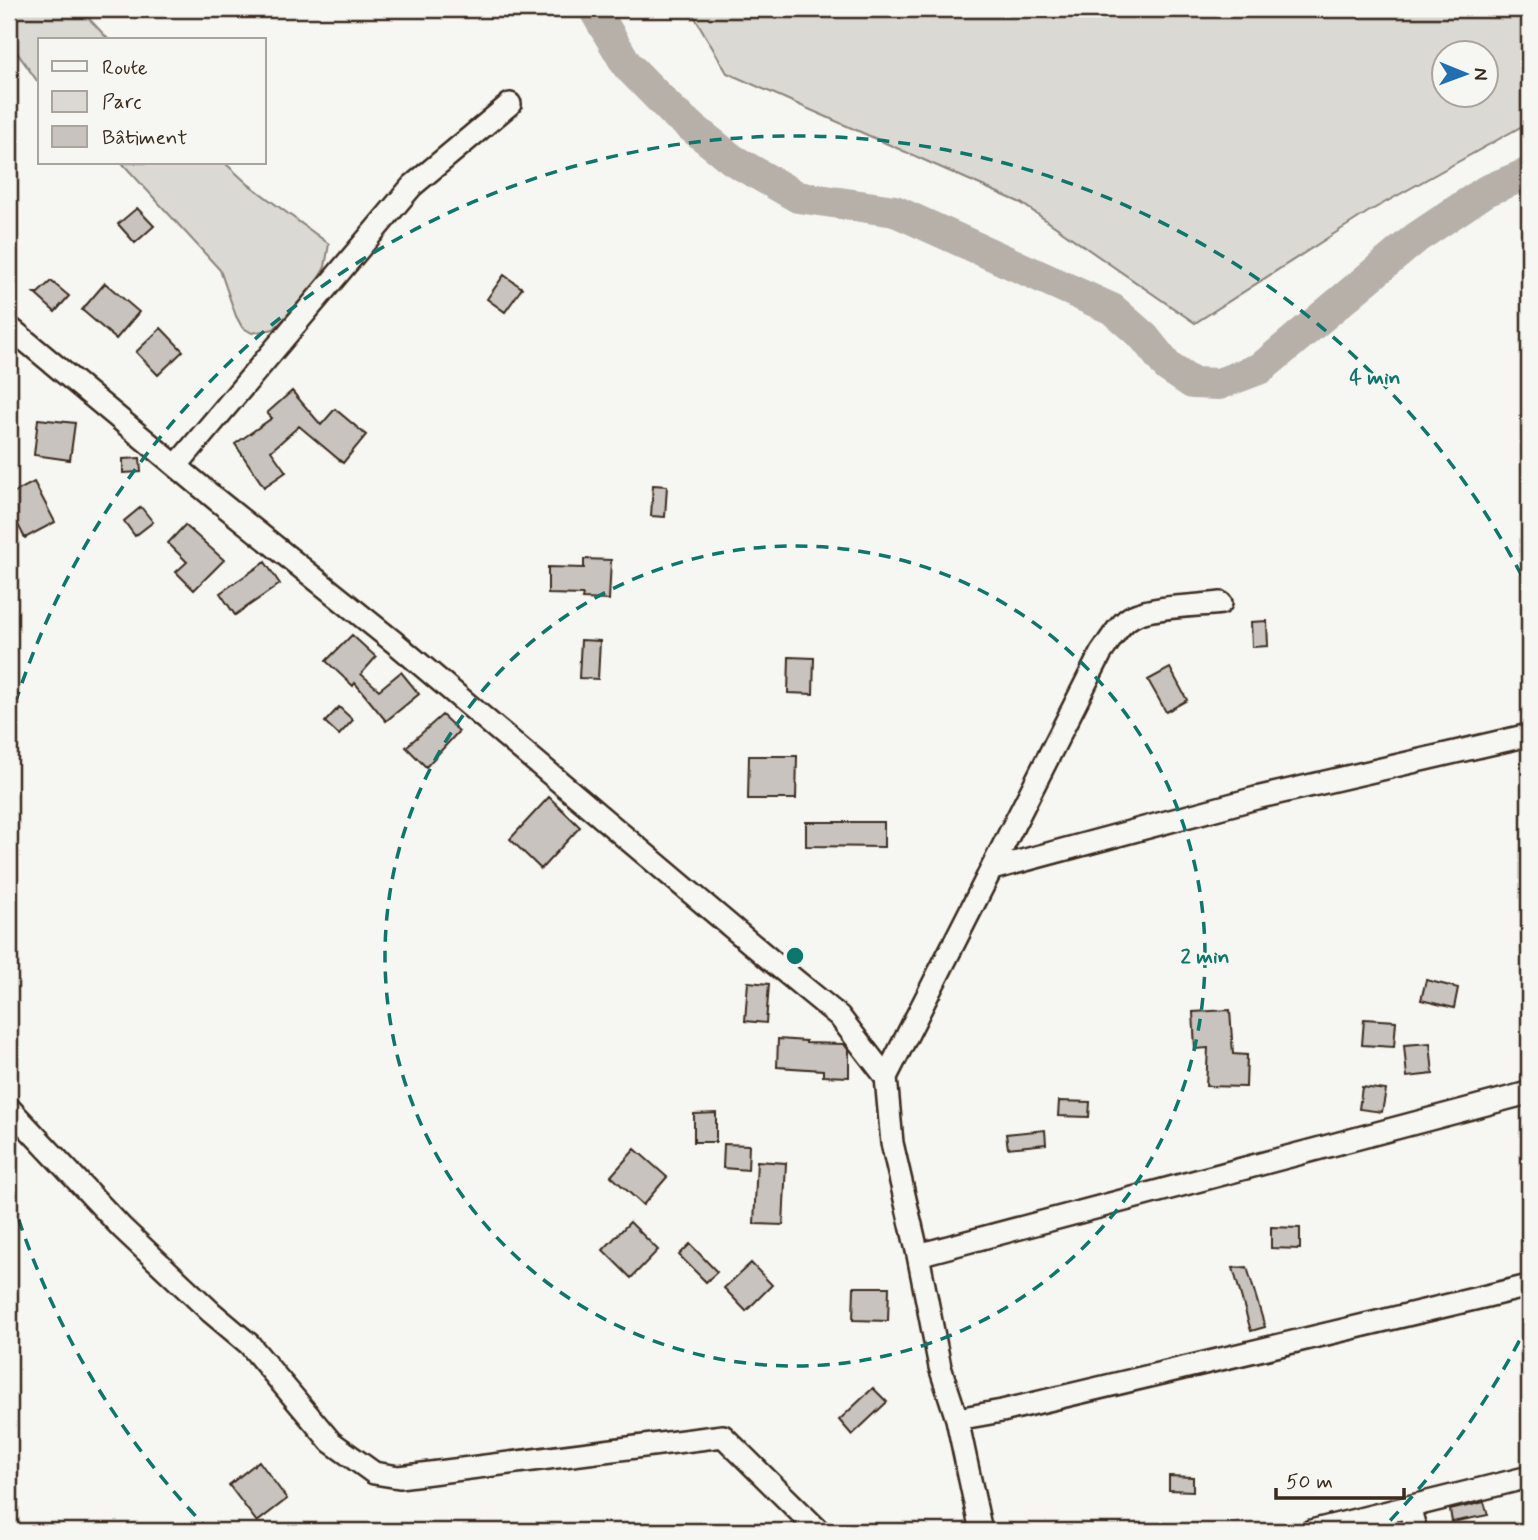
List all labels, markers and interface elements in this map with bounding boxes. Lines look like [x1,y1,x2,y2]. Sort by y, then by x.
legend [38,38,266,164]
north arrow [1430,38,1500,108]
text: Route [102,54,148,82]
text: N [1468,68,1493,81]
text: Parc [102,88,142,116]
text: Bâtiment [102,124,187,152]
text: 4 min [1349,364,1401,392]
text: 2 min [1180,943,1230,971]
centre of rings [783,944,807,968]
scale bar [1276,1456,1403,1500]
text: 50 m [1286,1468,1333,1496]

